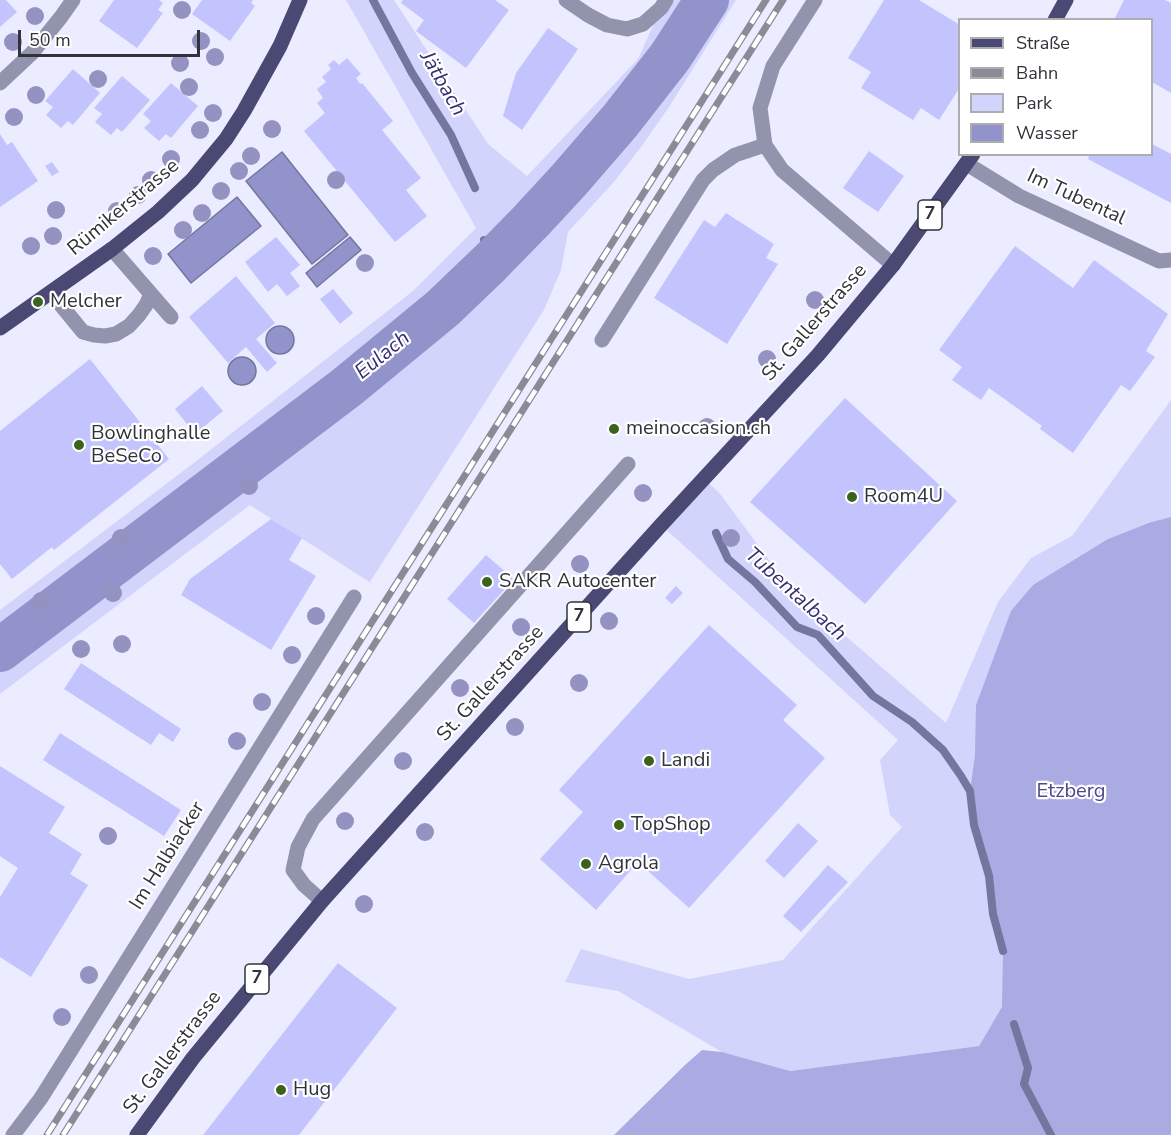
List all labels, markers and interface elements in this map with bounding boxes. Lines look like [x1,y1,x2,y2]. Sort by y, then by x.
scale bar [21,18,202,56]
legend [958,18,1153,156]
text: 50 m [29,28,71,52]
text: Straße [1016,31,1070,55]
water label: Jätbach [414,47,470,121]
text: Bahn [1016,61,1058,85]
text: Park [1016,91,1052,115]
text: Wasser [1016,121,1078,145]
street label: Rümikerstrasse [63,154,185,262]
street label: Im Tubental [1023,165,1129,231]
road number: 7 [918,200,942,230]
street label: St. Gallerstrasse [757,259,873,387]
place label: Melcher [50,290,122,314]
marker: Melcher [31,295,45,309]
water label: Eulach [351,326,415,386]
place label: meinoccasion.ch [626,417,771,441]
place label: Bowlinghalle BeSeCo [91,422,210,469]
marker: meinoccasion.ch [607,422,621,436]
marker: Bowlinghalle BeSeCo [72,438,86,452]
place label: Room4U [864,485,943,509]
marker: Room4U [845,490,859,504]
water label: Tubentalbach [739,543,851,647]
place label: SAKR Autocenter [499,570,656,594]
marker: SAKR Autocenter [480,575,494,589]
road number: 7 [567,602,591,632]
street label: St. Gallerstrasse [433,621,549,747]
place label: Landi [661,749,710,773]
marker: Landi [642,754,656,768]
park label: Etzberg [1037,780,1105,804]
street label: Im Halbiacker [125,798,211,914]
place label: TopShop [631,813,711,837]
marker: TopShop [612,818,626,832]
place label: Agrola [598,852,659,876]
marker: Agrola [579,857,593,871]
road number: 7 [245,964,269,994]
street label: St. Gallerstrasse [119,987,227,1119]
place label: Hug [293,1078,331,1102]
marker: Hug [274,1083,288,1097]

